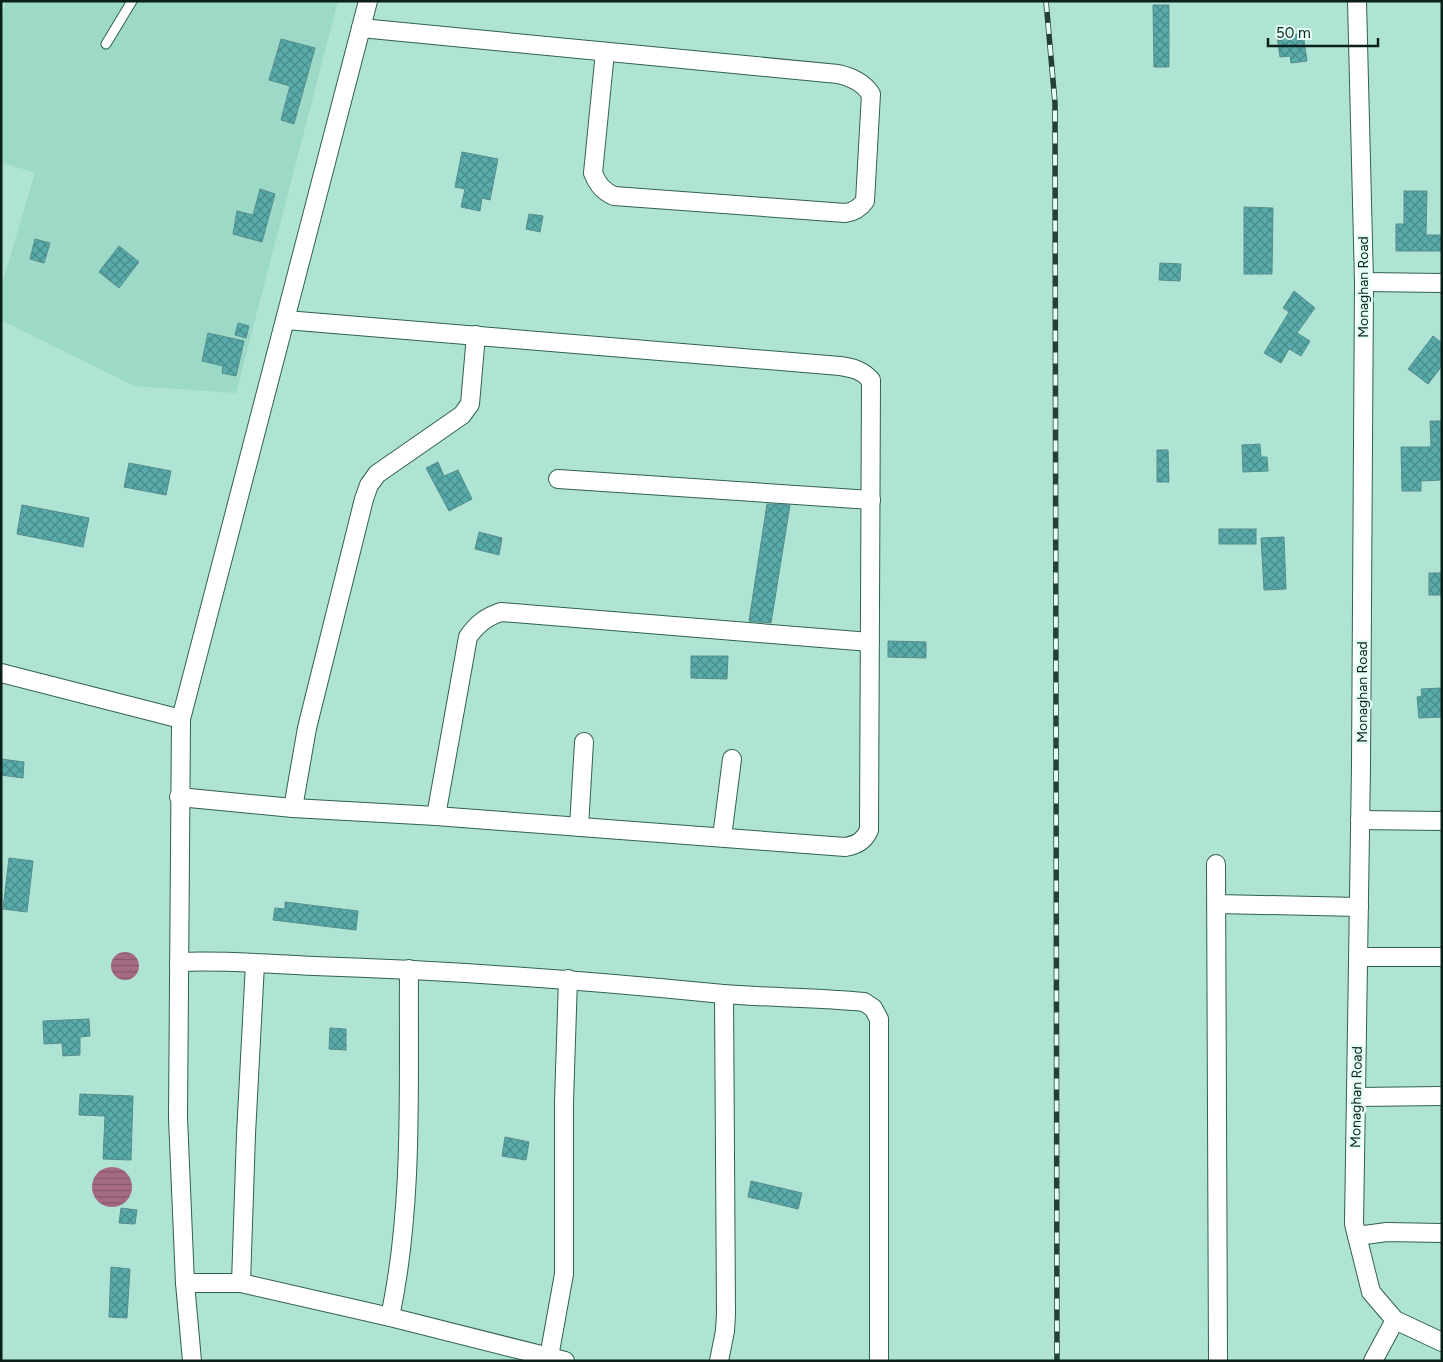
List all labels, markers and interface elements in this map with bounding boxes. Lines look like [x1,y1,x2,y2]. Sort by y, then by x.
scale bar [1268,15,1378,47]
text: 50 m [1276,24,1311,42]
street label: Monaghan Road [1355,236,1372,338]
street label: Monaghan Road [1354,641,1371,743]
street label: Monaghan Road [1347,1046,1366,1148]

